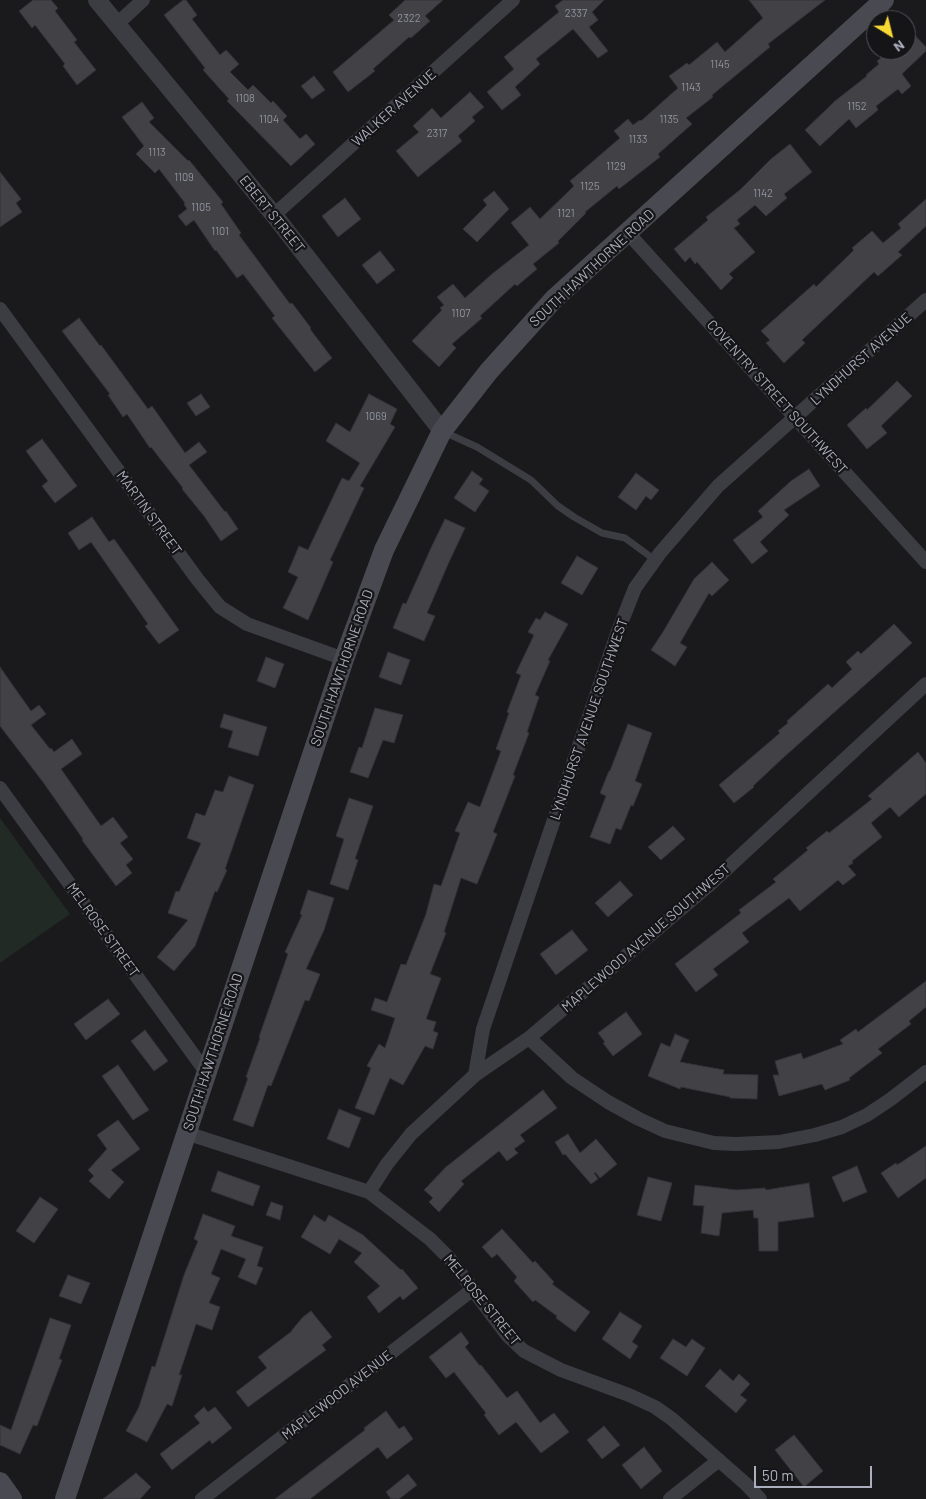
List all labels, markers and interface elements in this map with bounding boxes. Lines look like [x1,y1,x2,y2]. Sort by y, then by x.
house number: 2337 [565,6,587,20]
north arrow [866,10,916,60]
house number: 2322 [397,11,421,25]
text: N [891,37,908,56]
house number: 1145 [710,57,730,71]
street label: WALKER AVENUE [349,66,439,150]
house number: 1143 [681,80,701,94]
house number: 1108 [235,91,255,105]
house number: 1152 [847,99,867,113]
house number: 1104 [259,112,279,126]
house number: 1135 [659,112,679,126]
house number: 2317 [427,126,447,140]
house number: 1133 [628,132,648,146]
house number: 1113 [148,145,166,159]
house number: 1129 [606,159,626,173]
house number: 1109 [174,170,194,184]
street label: EBERT STREET [236,172,308,256]
house number: 1125 [580,179,600,193]
house number: 1142 [753,186,773,200]
house number: 1105 [191,200,211,214]
street label: SOUTH HAWTHORNE ROAD [526,206,658,330]
house number: 1121 [557,206,575,220]
house number: 1101 [211,224,229,238]
house number: 1107 [451,306,471,320]
street label: LYNDHURST AVENUE [807,309,915,409]
street label: COVENTRY STREET SOUTHWEST [703,316,851,478]
house number: 1069 [365,409,387,423]
street label: MARTIN STREET [113,468,185,558]
street label: SOUTH HAWTHORNE ROAD [307,587,377,749]
street label: LYNDHURST AVENUE SOUTHWEST [546,616,632,822]
street label: MAPLEWOOD AVENUE SOUTHWEST [558,860,734,1016]
street label: MELROSE STREET [63,880,143,980]
street label: SOUTH HAWTHORNE ROAD [180,971,246,1133]
street label: MELROSE STREET [440,1251,524,1349]
street label: MAPLEWOOD AVENUE [278,1347,396,1443]
scale bar [756,1456,874,1488]
text: 50 m [762,1466,794,1484]

